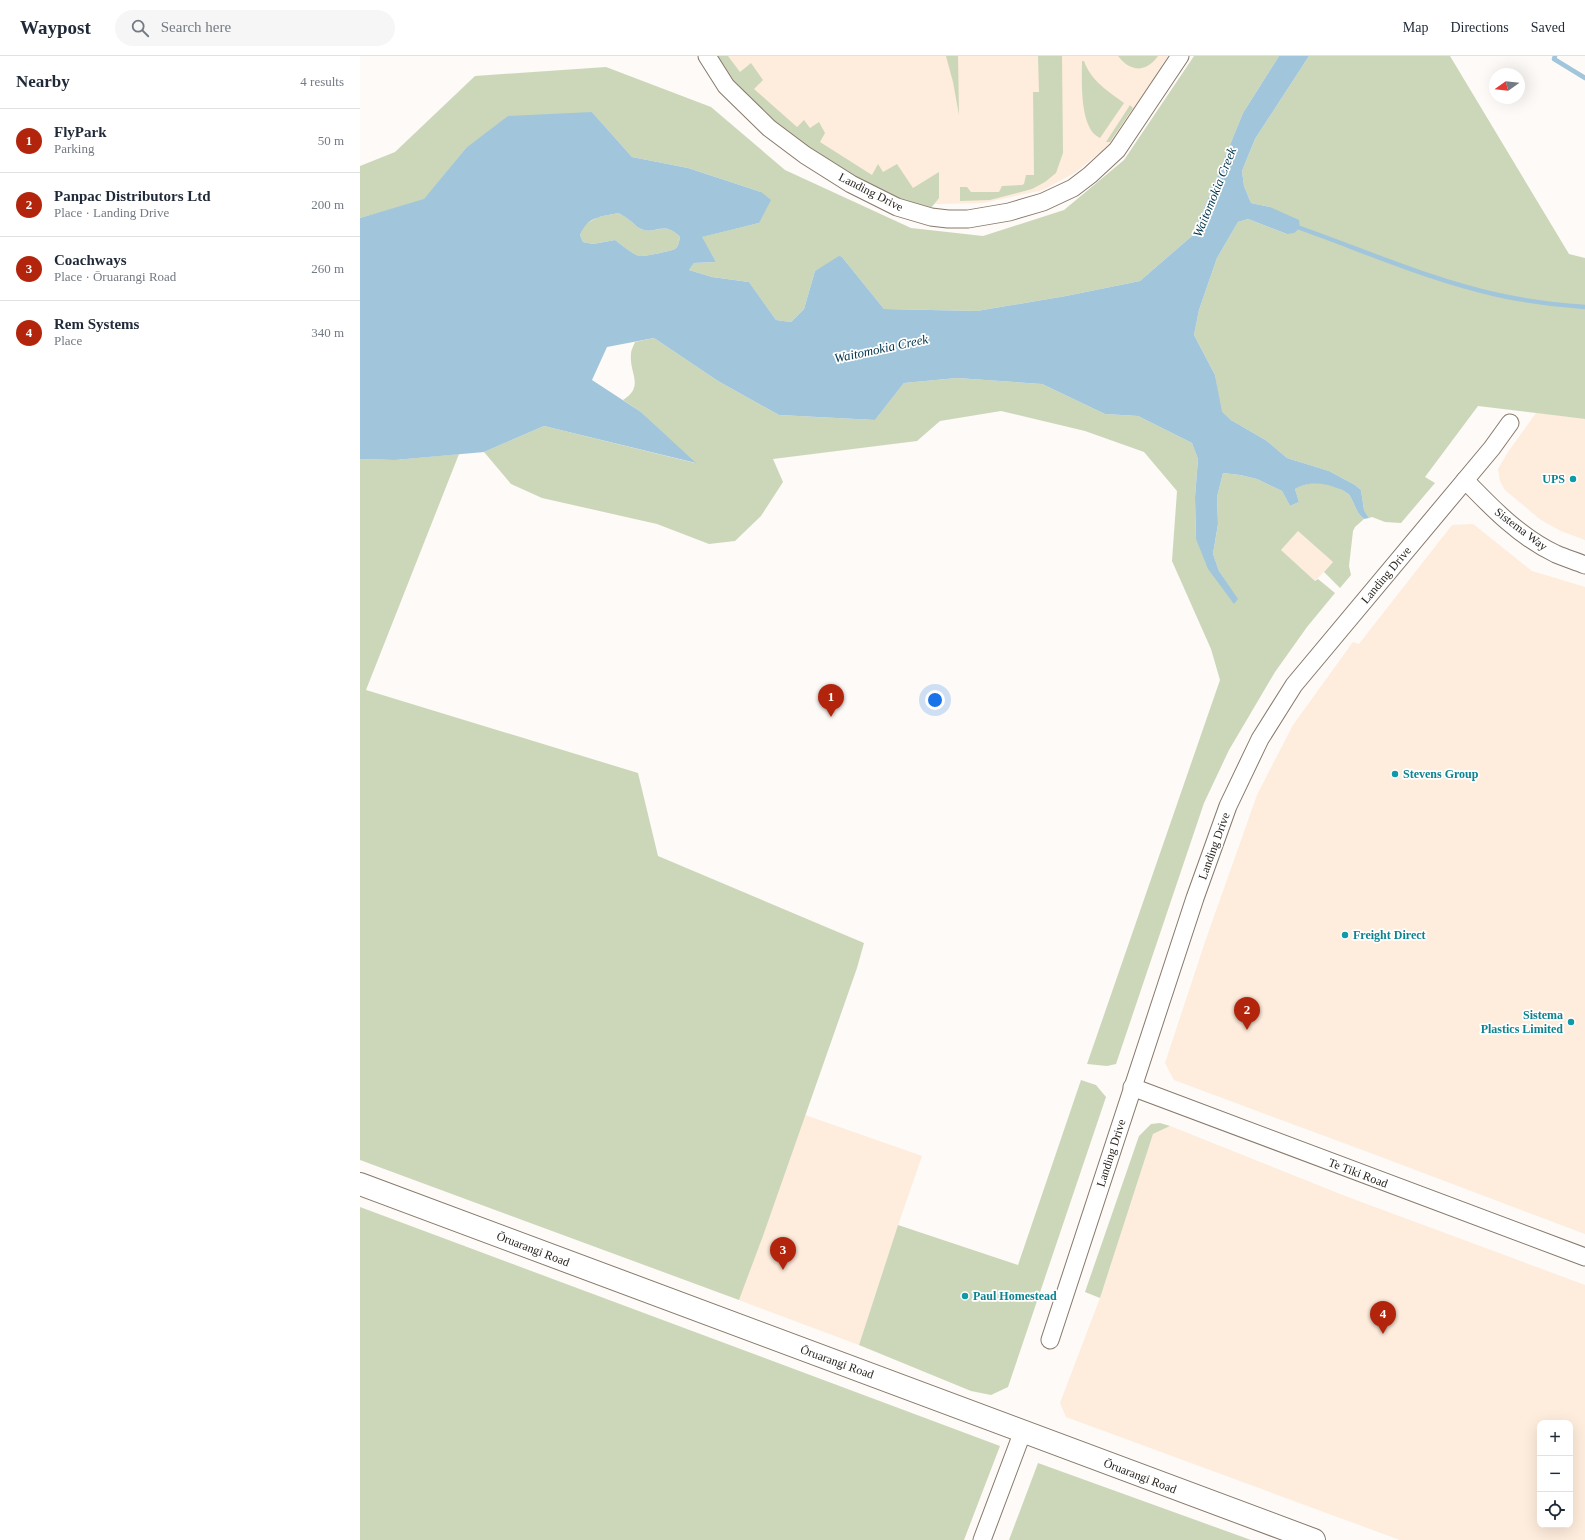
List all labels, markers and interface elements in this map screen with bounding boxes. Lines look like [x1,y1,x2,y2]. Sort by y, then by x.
search box [115,10,395,46]
text: Waypost [20,17,91,38]
icon: search [129,17,151,39]
text: Search here [161,19,231,35]
text: Map [1403,20,1428,35]
text: Directions [1450,20,1509,35]
text: Saved [1531,20,1565,35]
north arrow [1489,68,1525,104]
text: Nearby [16,72,70,91]
text: 4 results [300,74,344,89]
text: FlyPark [54,124,107,140]
text: 1 [26,133,32,148]
text: 50 m [318,133,344,148]
text: Parking [54,141,94,156]
water label: Waitomokia Creek [1190,145,1239,239]
street label: Landing Drive [836,170,906,214]
text: Panpac Distributors Ltd [54,188,211,204]
text: 2 [26,197,32,212]
text: 200 m [311,197,344,212]
text: Place · Landing Drive [54,205,169,220]
text: Coachways [54,252,127,268]
text: 3 [26,261,32,276]
text: 260 m [311,261,344,276]
text: Place · Ōruarangi Road [54,269,176,284]
text: Rem Systems [54,316,139,332]
text: 4 [26,325,32,340]
text: 340 m [311,325,344,340]
water label: Waitomokia Creek [833,331,930,366]
text: Place [54,333,82,348]
place label: UPS [1542,472,1565,486]
marker: UPS [1568,474,1578,484]
street label: Sistema Way [1492,505,1550,553]
street label: Landing Drive [1358,544,1414,606]
pin: 1 [818,684,844,717]
your location [925,690,945,710]
place label: Stevens Group [1403,767,1479,781]
marker: Stevens Group [1390,769,1400,779]
street label: Landing Drive [1195,811,1233,881]
place label: Freight Direct [1353,928,1426,942]
marker: Freight Direct [1340,930,1350,940]
pin: 2 [1234,997,1260,1030]
place label: Sistema Plastics Limited [1481,1008,1563,1036]
marker: Sistema Plastics Limited [1566,1017,1576,1027]
street label: Landing Drive [1093,1117,1129,1189]
street label: Te Tiki Road [1326,1155,1390,1191]
street label: Ōruarangi Road [495,1229,571,1269]
pin: 3 [770,1237,796,1270]
place label: Paul Homestead [973,1289,1057,1303]
marker: Paul Homestead [960,1291,970,1301]
pin: 4 [1370,1301,1396,1334]
street label: Ōruarangi Road [798,1342,876,1382]
map controls [1537,1420,1573,1528]
button: + [1537,1420,1573,1456]
street label: Ōruarangi Road [1102,1456,1178,1496]
button: − [1537,1456,1573,1492]
button: locate [1537,1492,1573,1528]

